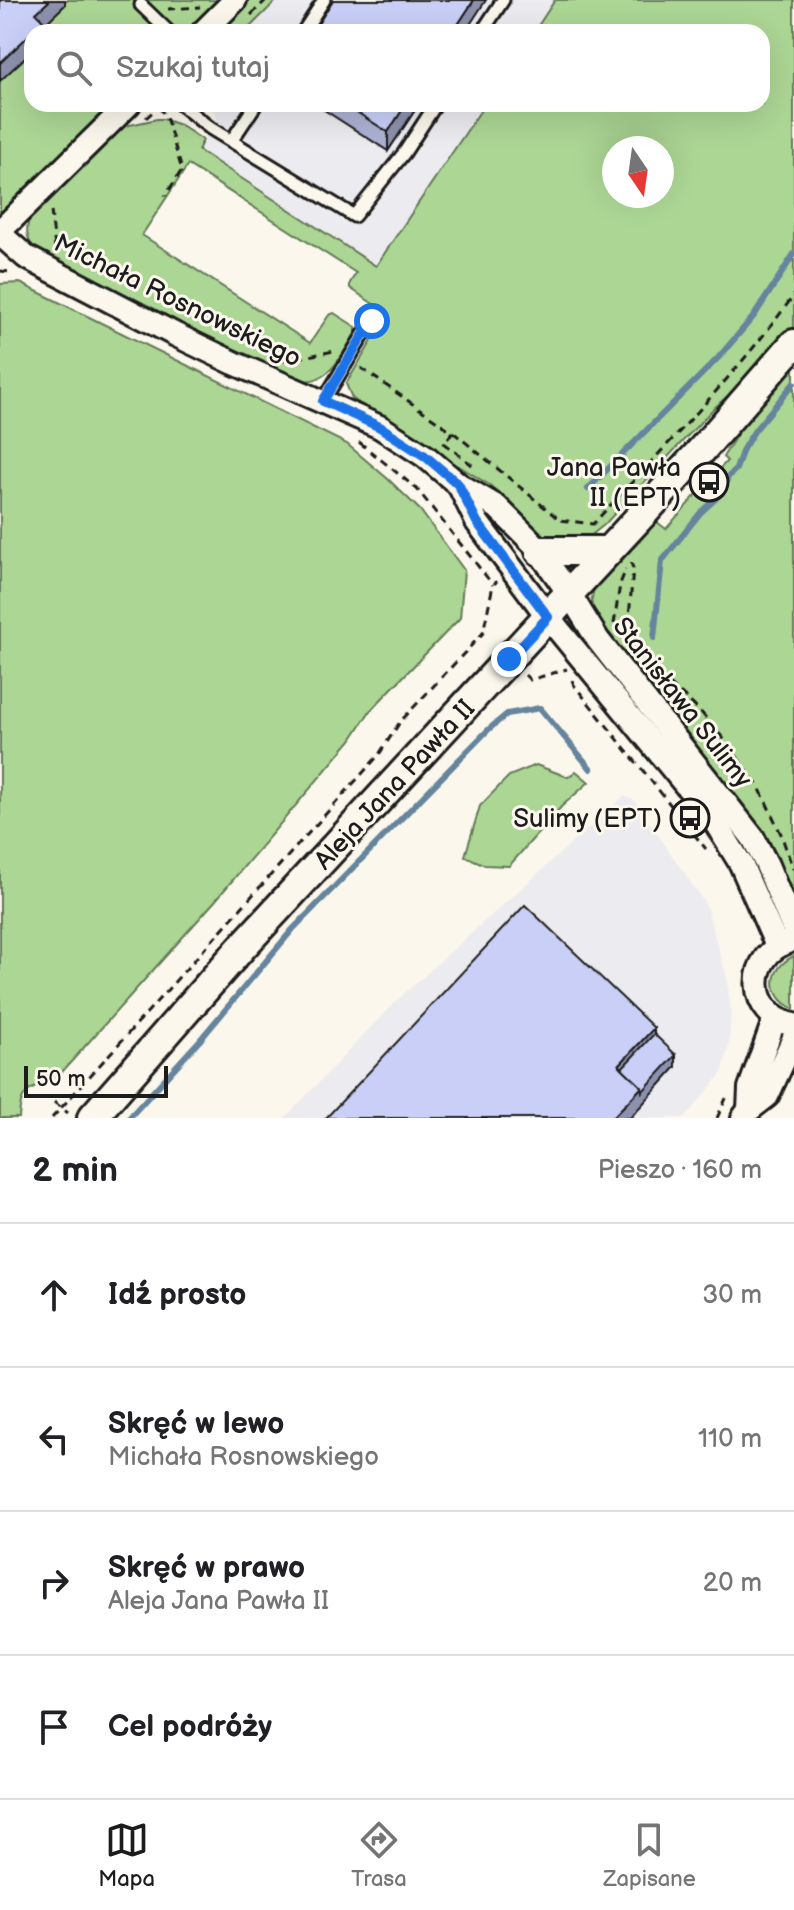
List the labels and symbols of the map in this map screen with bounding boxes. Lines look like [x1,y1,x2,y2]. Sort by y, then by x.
north arrow [602,136,674,208]
street label: Michała Rosnowskiego [49,228,306,375]
route start [354,303,390,339]
place label: Jana Pawła II (EPT) [547,453,681,514]
bus stop icon: Jana Pawła II (EPT) [688,461,730,503]
street label: Stanisława Sulimy [606,612,758,795]
route end [491,641,527,677]
street label: Aleja Jana Pawła II [308,694,482,876]
bus stop icon: Sulimy (EPT) [669,797,711,839]
place label: Sulimy (EPT) [513,804,662,835]
scale bar [24,1062,168,1098]

